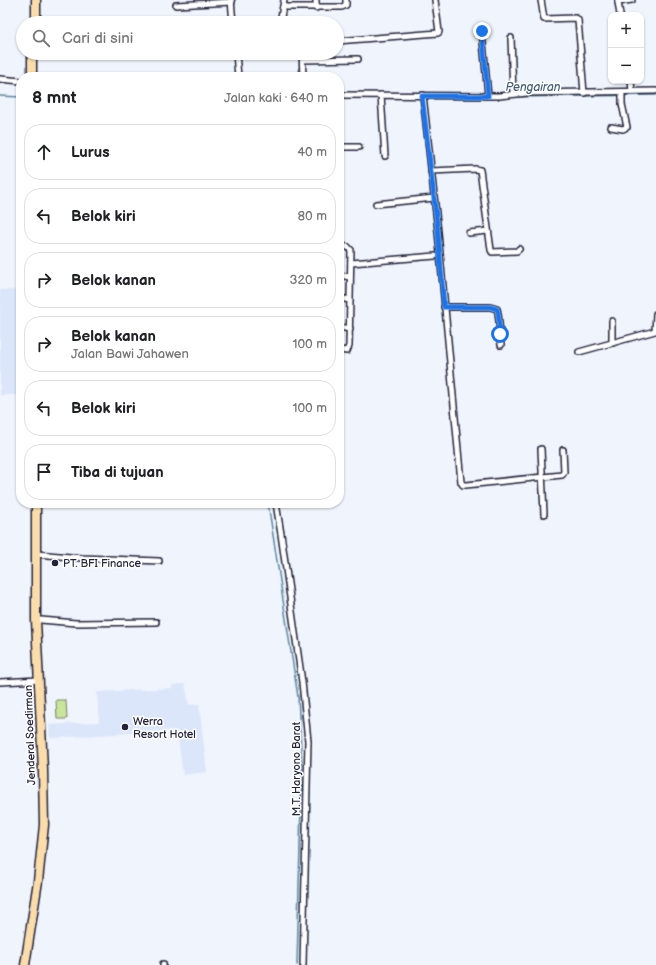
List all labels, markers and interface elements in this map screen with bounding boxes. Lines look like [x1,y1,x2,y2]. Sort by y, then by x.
map controls [608,12,644,84]
button: + [608,12,644,48]
search box [16,16,344,60]
route end [473,22,491,40]
icon: search [30,27,52,49]
text: Cari di sini [62,29,133,48]
button: − [608,48,644,84]
water label: Pengairan [505,80,561,95]
text: 8 mnt [32,88,76,108]
text: Jalan kaki · 640 m [224,90,328,106]
icon: ahead [33,141,55,163]
text: Lurus [71,143,110,162]
text: 40 m [297,144,327,160]
icon: left [33,205,55,227]
text: Belok kiri [71,207,136,226]
text: 80 m [298,208,327,224]
icon: right [33,269,55,291]
text: Belok kanan [71,271,156,290]
text: 320 m [289,272,327,288]
route start [491,325,509,343]
text: Belok kanan [71,327,156,346]
icon: right [33,333,55,355]
text: 100 m [292,336,327,352]
text: Jalan Bawi Jahawen [71,346,189,362]
icon: left [33,397,55,419]
text: Belok kiri [71,399,136,418]
text: 100 m [292,400,327,416]
icon: arrive [33,461,55,483]
text: Tiba di tujuan [71,463,164,482]
place label: PT. BFI Finance [63,557,142,570]
marker: PT. BFI Finance [50,558,60,568]
street label: Jenderal Soedirman [22,685,38,785]
place label: Werra Resort Hotel [133,715,196,741]
street label: M.T. Haryono Barat [290,721,303,816]
marker: Werra Resort Hotel [120,722,130,732]

